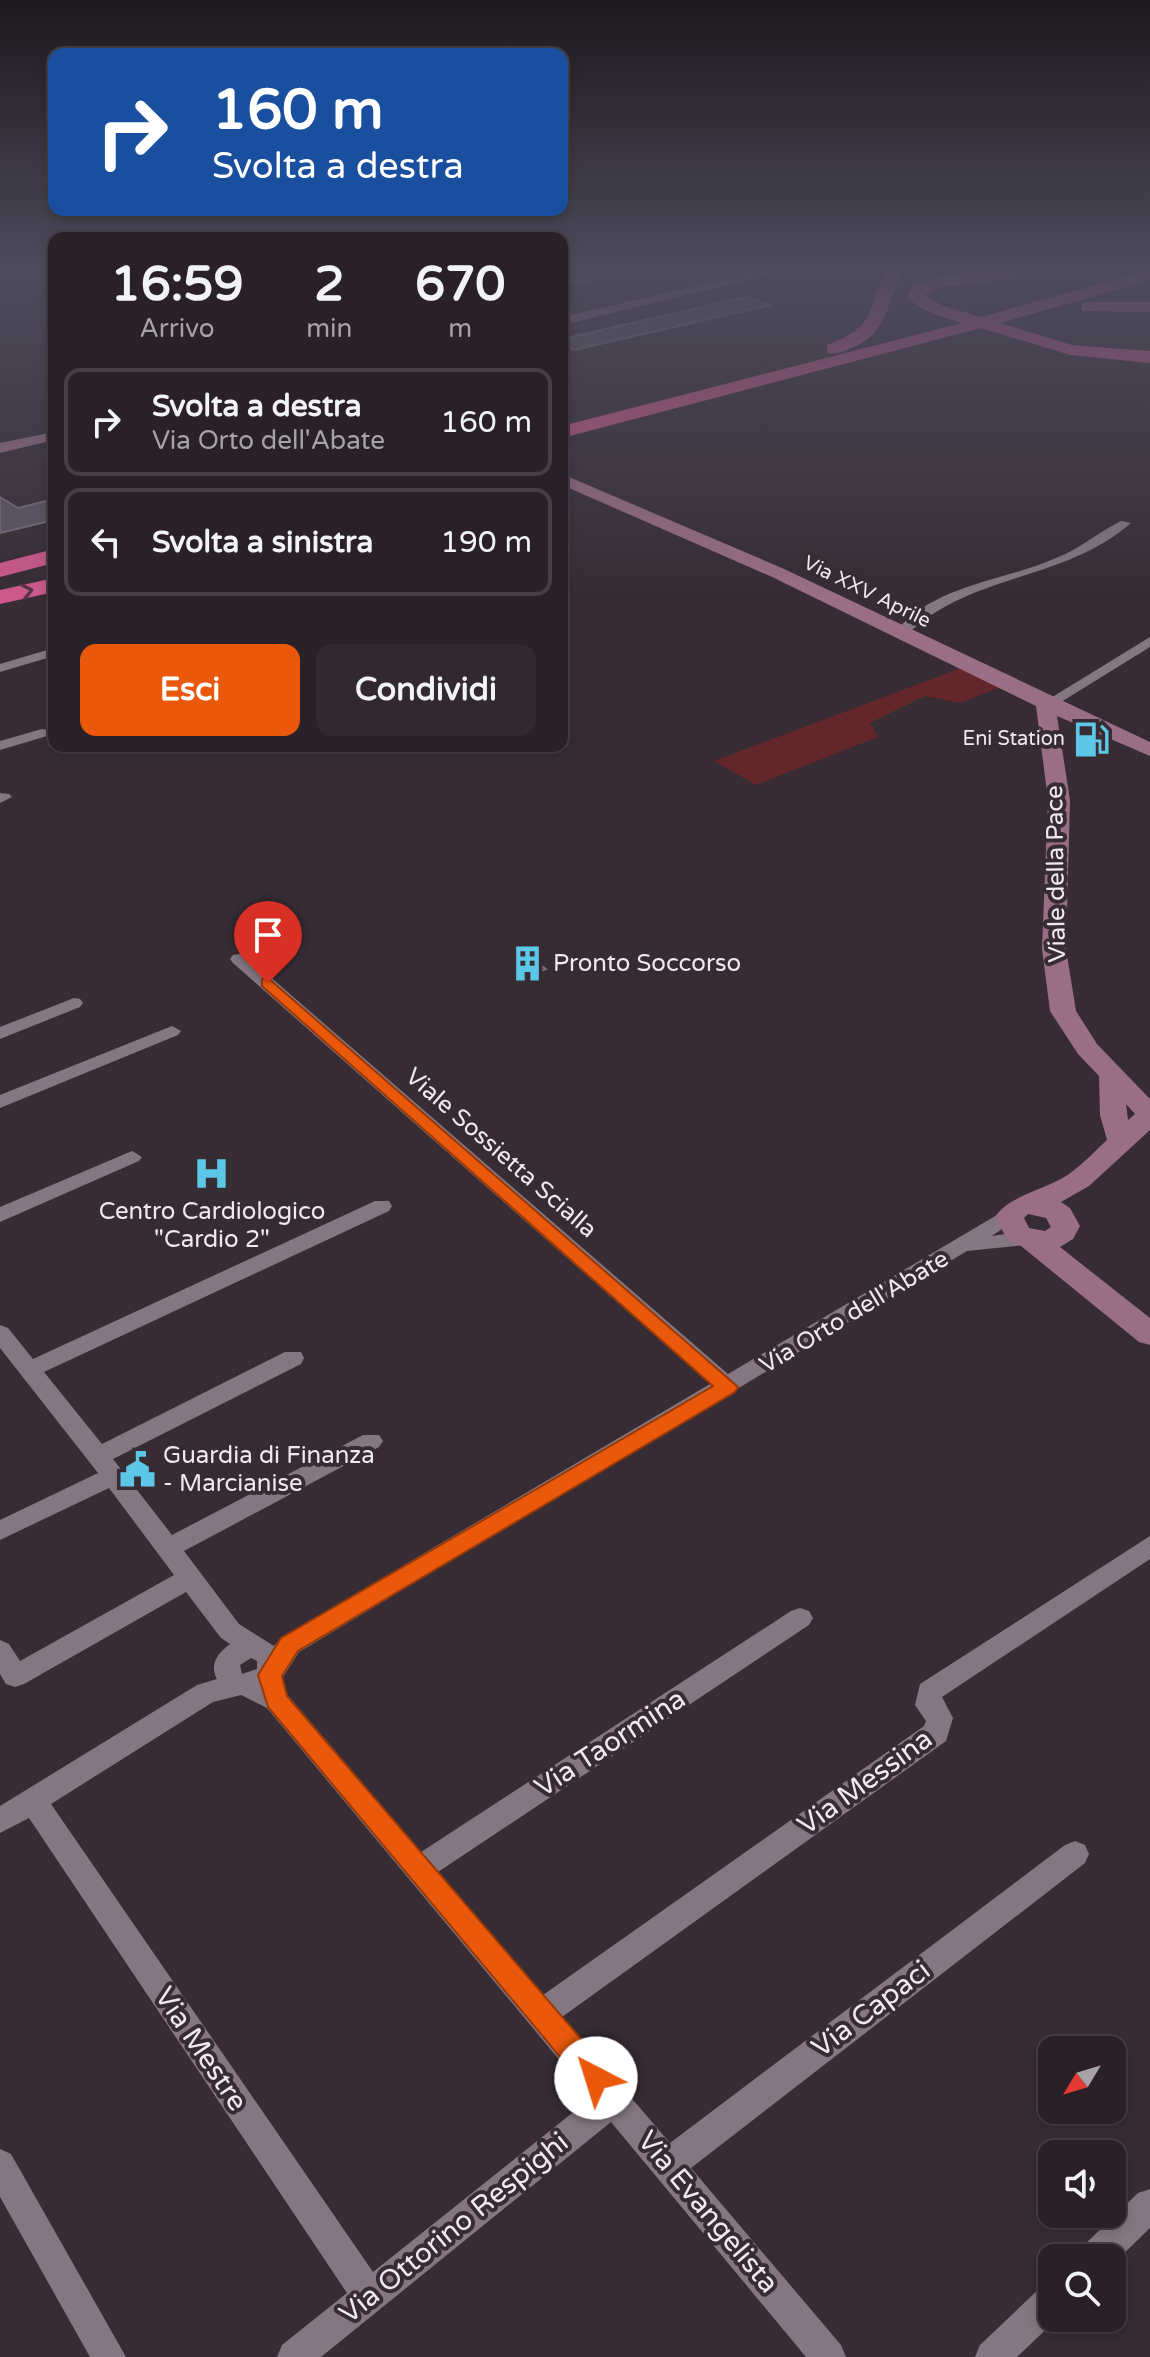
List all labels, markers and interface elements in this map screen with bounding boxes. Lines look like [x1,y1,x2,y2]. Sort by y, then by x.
text: 160 m [212,77,383,144]
icon: right [80,80,184,184]
text: Svolta a destra [212,145,464,188]
text: 16:59 [111,256,244,314]
text: 2 [314,256,344,314]
text: 670 [415,256,505,314]
text: Arrivo [140,313,215,344]
text: min [306,313,352,344]
text: m [448,313,472,344]
text: Svolta a destra [152,388,362,425]
icon: right [84,400,128,444]
text: 160 m [440,404,532,441]
text: Via Orto dell'Abate [152,425,385,456]
icon: left [84,520,128,564]
text: Svolta a sinistra [152,524,373,561]
text: 190 m [440,524,532,561]
street label: Via XXV Aprile [799,551,935,633]
one-way arrow [20,583,33,600]
button: Esci [80,644,300,736]
button: Condividi [316,644,536,736]
fuel station icon: Eni Station [1072,720,1110,758]
place label: Eni Station [963,727,1065,751]
street label: Viale della Pace [1040,785,1072,963]
pin [234,901,302,983]
icon: arrive [246,913,290,957]
building icon: Pronto Soccorso [508,944,546,982]
place label: Pronto Soccorso [553,949,741,978]
street label: Viale Sossietta Scialla [399,1062,603,1244]
hospital icon: Centro Cardiologico "Cardio 2" [193,1155,231,1193]
place label: Centro Cardiologico "Cardio 2" [99,1197,325,1254]
street label: Via Orto dell'Abate [754,1244,954,1380]
place label: Guardia di Finanza - Marcianise [163,1441,375,1498]
public building icon: Guardia di Finanza - Marcianise [118,1450,156,1488]
street label: Via Taormina [528,1682,692,1804]
street label: Via Messina [791,1722,939,1842]
street label: Via Capaci [805,1953,937,2065]
street label: Via Mestre [147,1981,255,2117]
position arrow [554,2036,638,2120]
north arrow [1038,2036,1126,2124]
map controls [1038,2036,1126,2332]
street label: Via Evangelista [630,2124,786,2300]
street label: Via Ottorino Respighi [333,2125,575,2331]
button: sound [1038,2140,1126,2228]
button: search [1038,2244,1126,2332]

